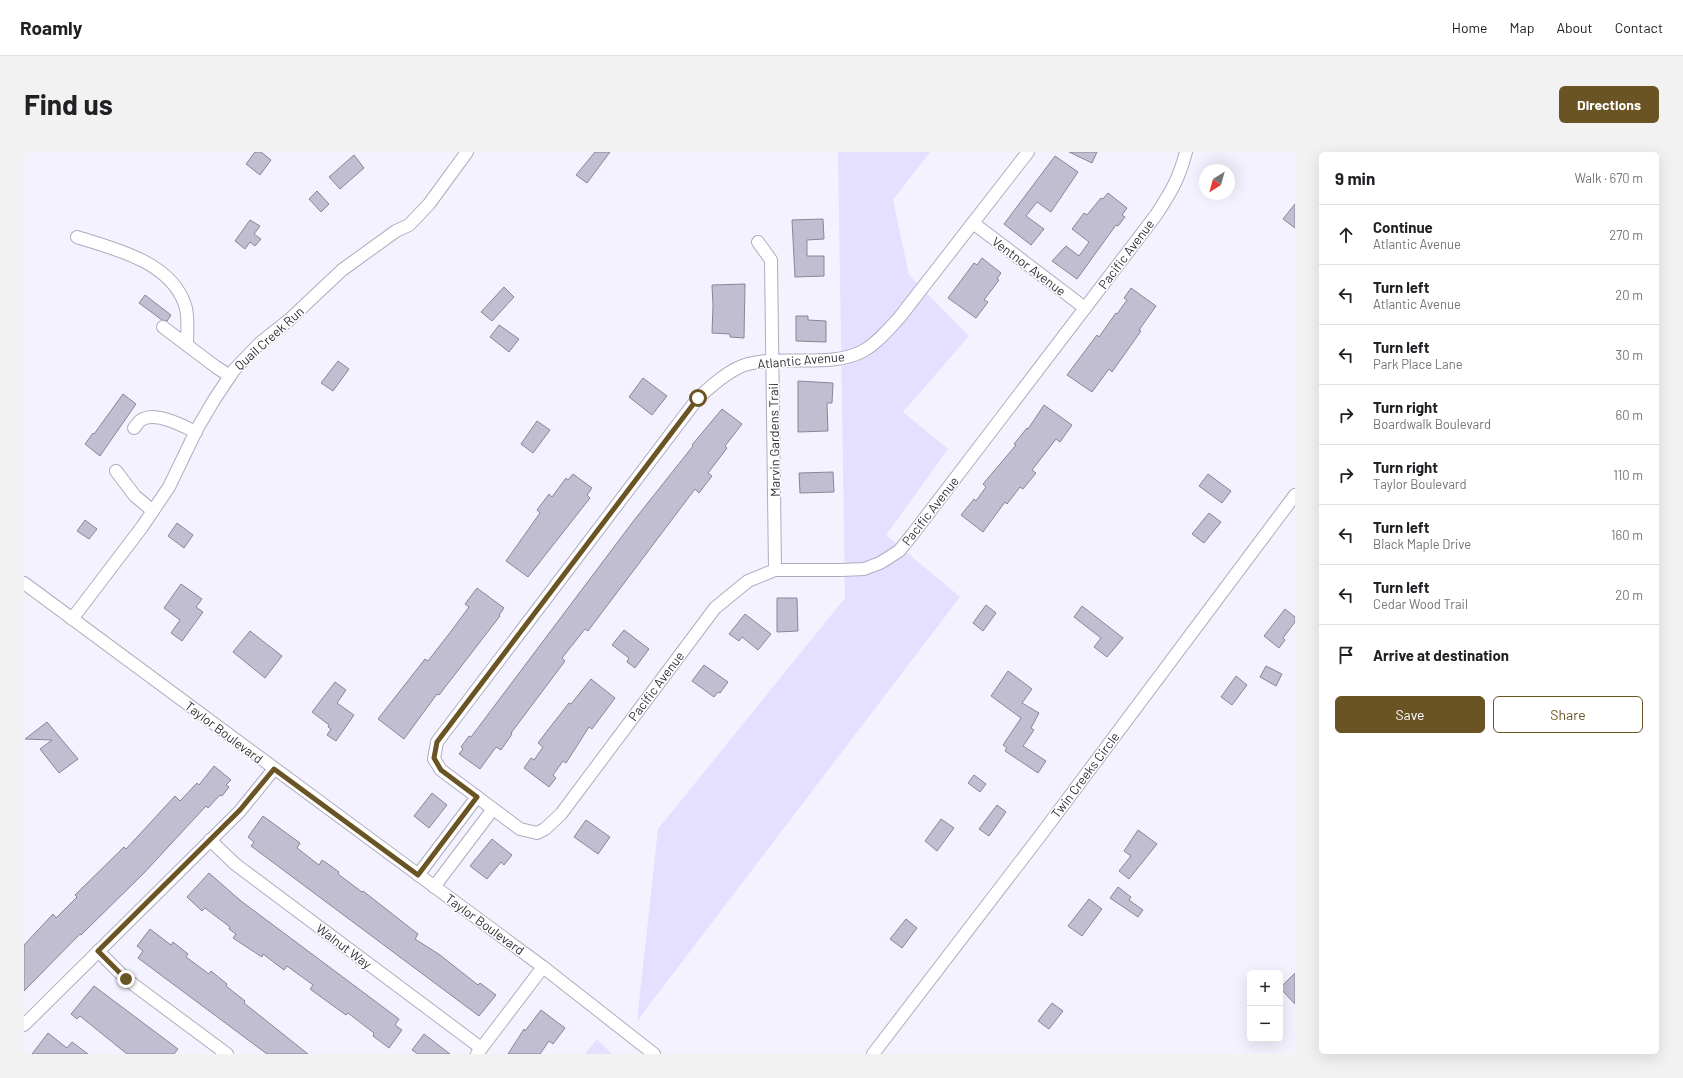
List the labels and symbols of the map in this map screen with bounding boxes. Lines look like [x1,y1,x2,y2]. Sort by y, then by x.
north arrow [1199,164,1235,200]
street label: Pacific Avenue [1095,216,1157,292]
street label: Ventnor Avenue [989,233,1069,299]
street label: Quail Creek Run [231,303,307,373]
street label: Atlantic Avenue [757,348,846,372]
street label: Marvin Gardens Trail [765,383,783,497]
route start [689,389,707,407]
street label: Pacific Avenue [898,473,962,549]
street label: Pacific Avenue [625,648,687,724]
street label: Taylor Boulevard [182,697,266,767]
street label: Twin Creeks Circle [1047,729,1123,821]
street label: Taylor Boulevard [442,890,528,958]
street label: Walnut Way [313,920,375,972]
route end [117,970,135,988]

